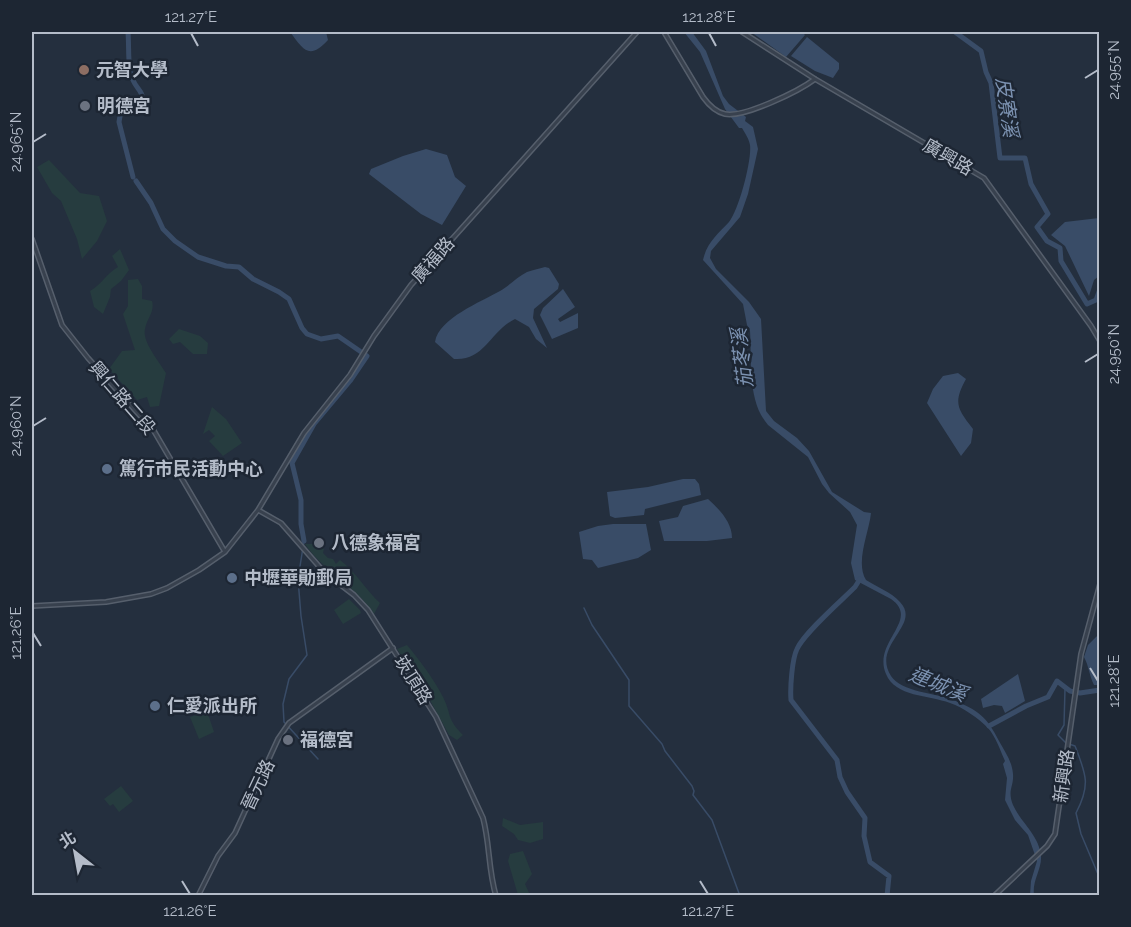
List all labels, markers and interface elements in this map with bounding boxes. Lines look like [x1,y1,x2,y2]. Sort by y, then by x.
text: 121.27°E [165,8,217,26]
text: 121.28°E [682,8,736,26]
text: 24.955°N [1105,40,1123,100]
place label: 元智大學 [96,59,168,80]
marker: 元智大學 [77,63,91,77]
water label: 皮寮溪 [991,76,1023,141]
place label: 明德宮 [97,95,151,116]
marker: 明德宮 [78,99,92,113]
text: 24.965°N [7,112,25,172]
street label: 廣興路 [920,134,977,179]
street label: 廣福路 [407,232,458,287]
water label: 茄苳溪 [726,324,758,389]
text: 24.950°N [1105,324,1123,384]
street label: 興仁路二段 [85,357,160,439]
text: 24.960°N [7,395,25,457]
place label: 篤行市民活動中心 [119,458,263,479]
marker: 篤行市民活動中心 [100,462,114,476]
place label: 八德象福宮 [331,532,421,553]
marker: 八德象福宮 [312,536,326,550]
place label: 中壢華勛郵局 [244,567,352,588]
marker: 中壢華勛郵局 [225,571,239,585]
text: 121.26°E [7,606,25,660]
street label: 崁頂路 [390,651,437,708]
text: 121.28°E [1105,654,1123,708]
water label: 連城溪 [906,662,973,707]
place label: 仁愛派出所 [167,695,257,716]
marker: 仁愛派出所 [148,699,162,713]
place label: 福德宮 [300,729,354,750]
marker: 福德宮 [281,733,295,747]
street label: 新興路 [1049,748,1078,804]
street label: 晉元路 [237,756,278,814]
north arrow [45,822,105,882]
text: 北 [56,827,79,852]
text: 121.26°E [163,902,217,920]
text: 121.27°E [682,902,734,920]

